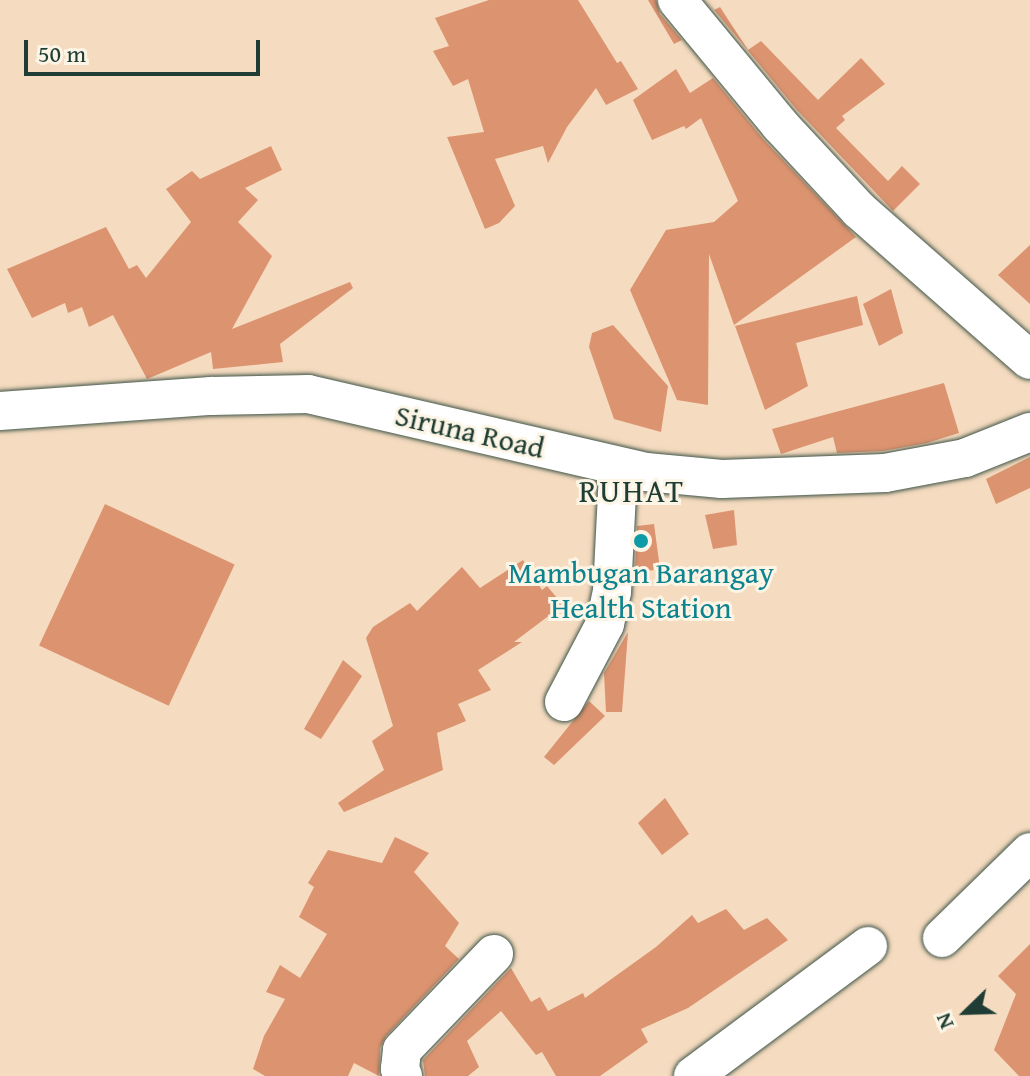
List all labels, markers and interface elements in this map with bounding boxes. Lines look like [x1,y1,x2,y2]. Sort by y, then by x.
scale bar [28,24,264,74]
text: 50 m [38,36,86,71]
street label: Siruna Road [392,396,548,466]
district label: RUHAT [579,472,685,510]
marker: Mambugan Barangay Health Station [632,532,650,550]
place label: Mambugan Barangay Health Station [508,554,774,624]
north arrow [926,972,1006,1052]
text: N [926,1008,962,1034]

